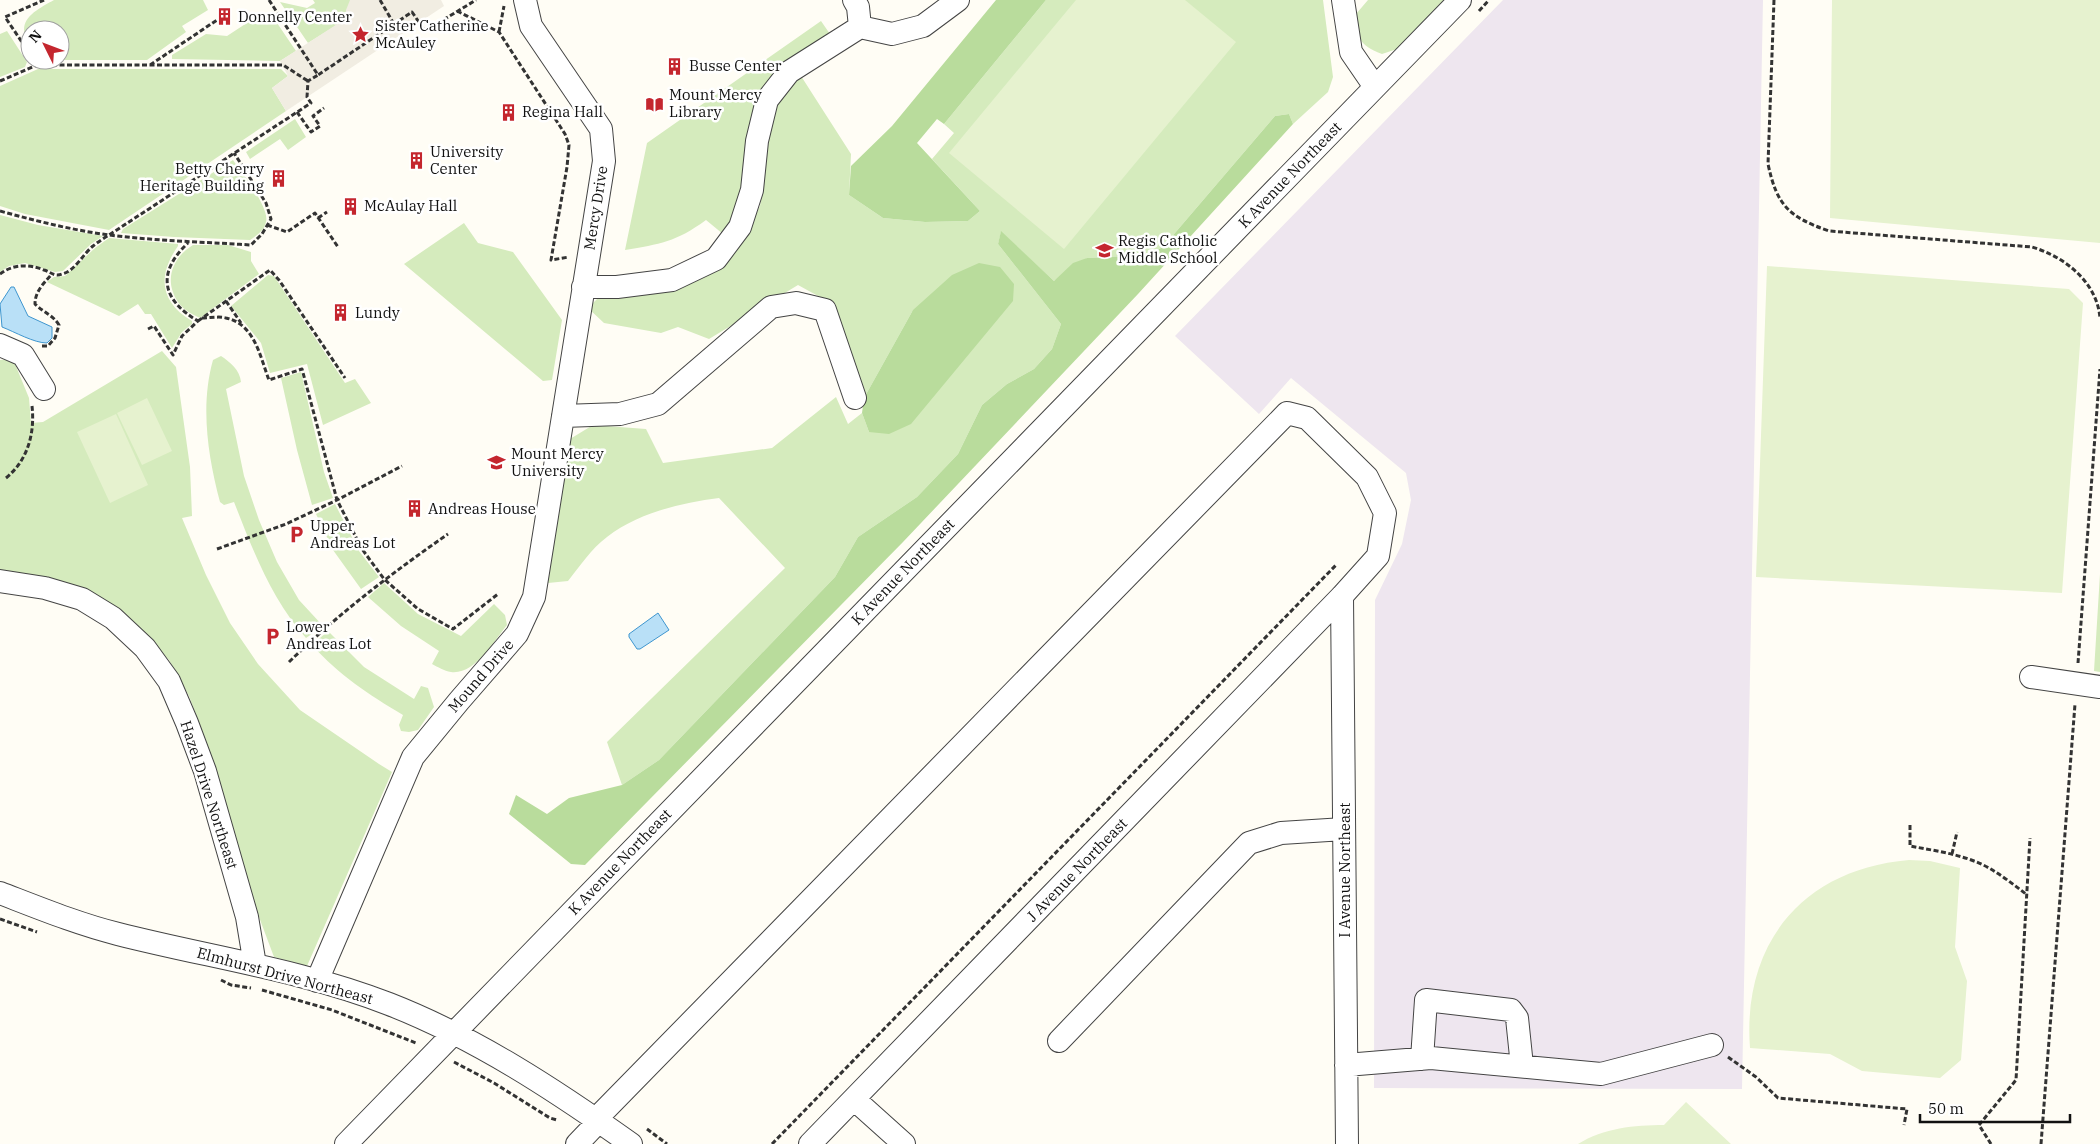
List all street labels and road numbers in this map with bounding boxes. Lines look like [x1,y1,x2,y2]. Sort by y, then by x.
street label: K Avenue Northeast [1234,117,1345,232]
street label: Mercy Drive [579,165,612,251]
street label: K Avenue Northeast [847,514,958,629]
street label: Mound Drive [444,635,518,716]
street label: Hazel Drive Northeast [176,718,242,872]
street label: I Avenue Northeast [1335,802,1354,938]
street label: K Avenue Northeast [564,804,675,919]
street label: J Avenue Northeast [1022,814,1131,926]
street label: Elmhurst Drive Northeast [195,943,375,1008]

